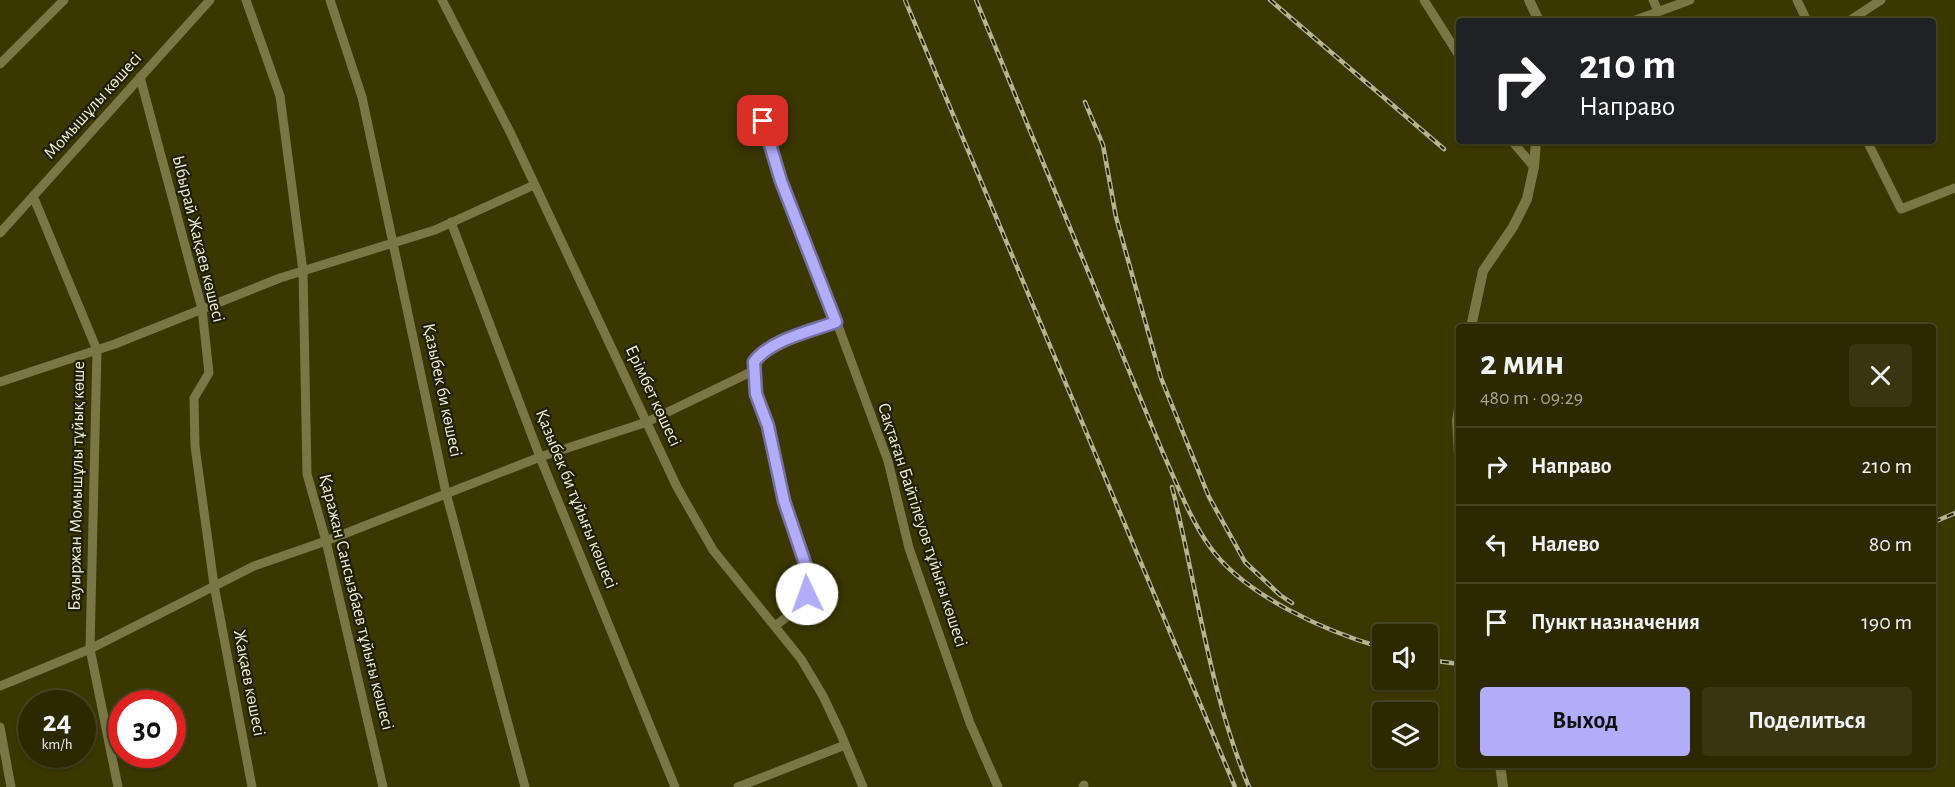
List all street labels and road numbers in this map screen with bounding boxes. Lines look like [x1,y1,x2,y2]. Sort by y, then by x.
street label: Момышұлы көшесі [41,49,145,163]
street label: Ыбырай Жақаев көшесі [169,154,228,324]
street label: Қазыбек би көшесі [419,321,466,458]
street label: Ерімбет көшесі [622,342,685,449]
street label: Бауыржан Момышұлы тұйық көше [66,361,88,611]
street label: Сақтаған Байтілеуов тұйығы көшесі [874,401,970,649]
street label: Қазыбек би тұйығы көшесі [532,406,621,591]
street label: Қаражан Сансызбаев тұйығы көшесі [315,472,398,732]
street label: Жақаев көшесі [230,628,268,738]

